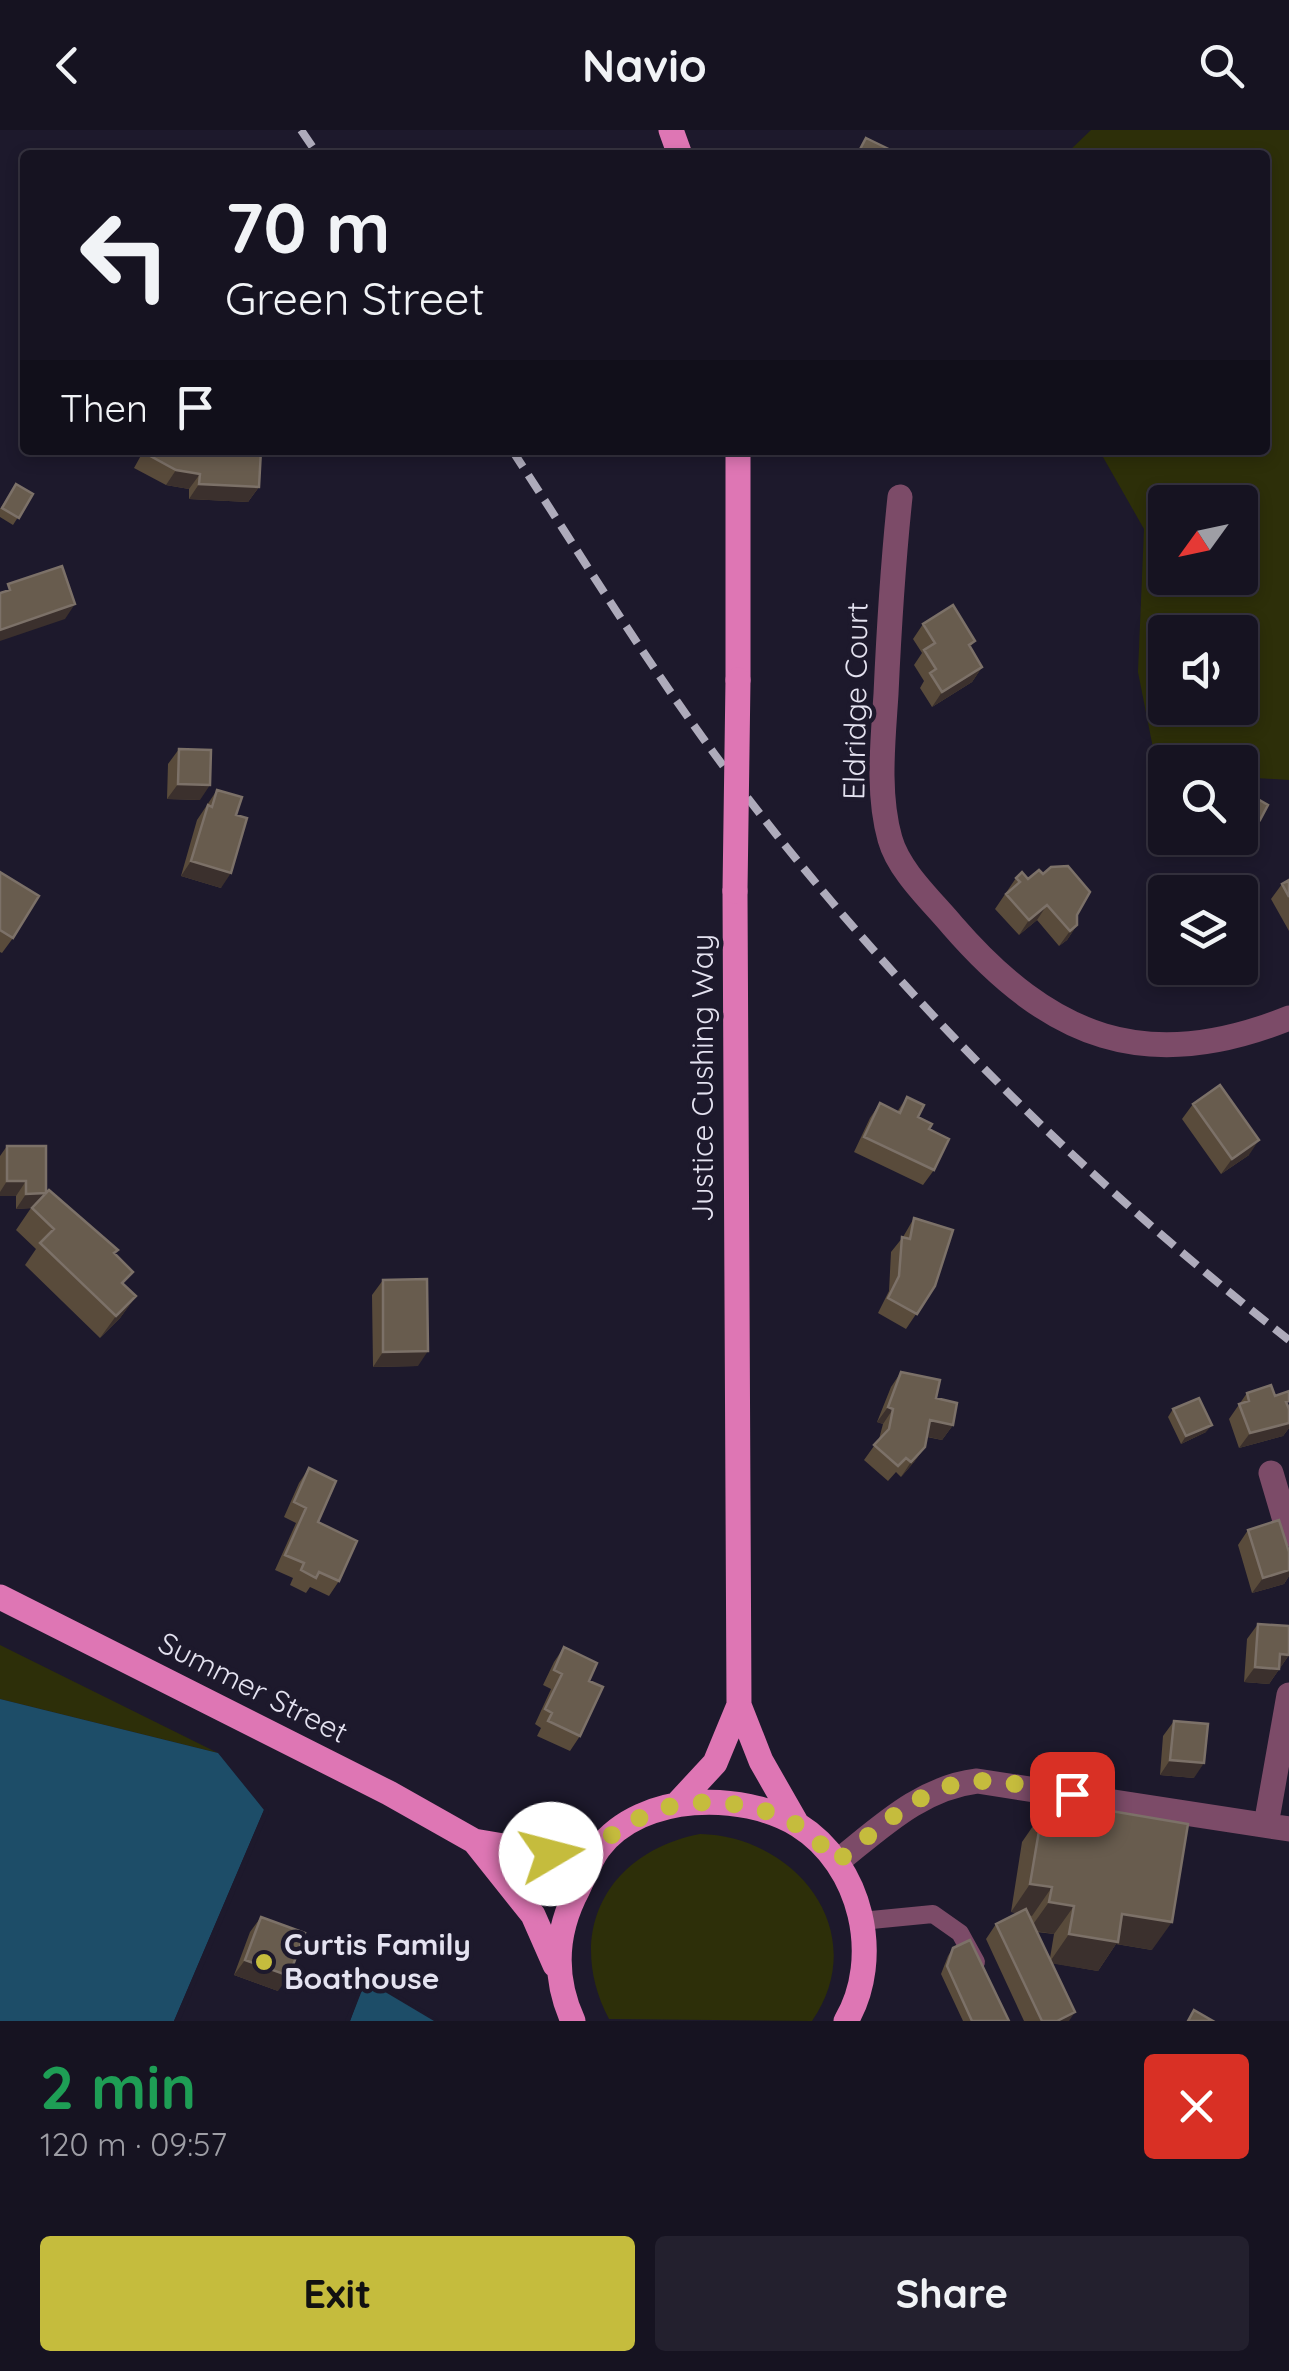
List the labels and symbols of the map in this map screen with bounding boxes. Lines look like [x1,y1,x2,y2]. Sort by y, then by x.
north arrow [1148,485,1258,595]
street label: Eldridge Court [834,602,876,800]
street label: Justice Cushing Way [683,934,721,1222]
street label: Summer Street [152,1623,354,1751]
pin [1030,1752,1115,1837]
position arrow [499,1802,603,1906]
place label: Curtis Family Boathouse [284,1925,471,1997]
marker: Curtis Family Boathouse [253,1951,275,1973]

